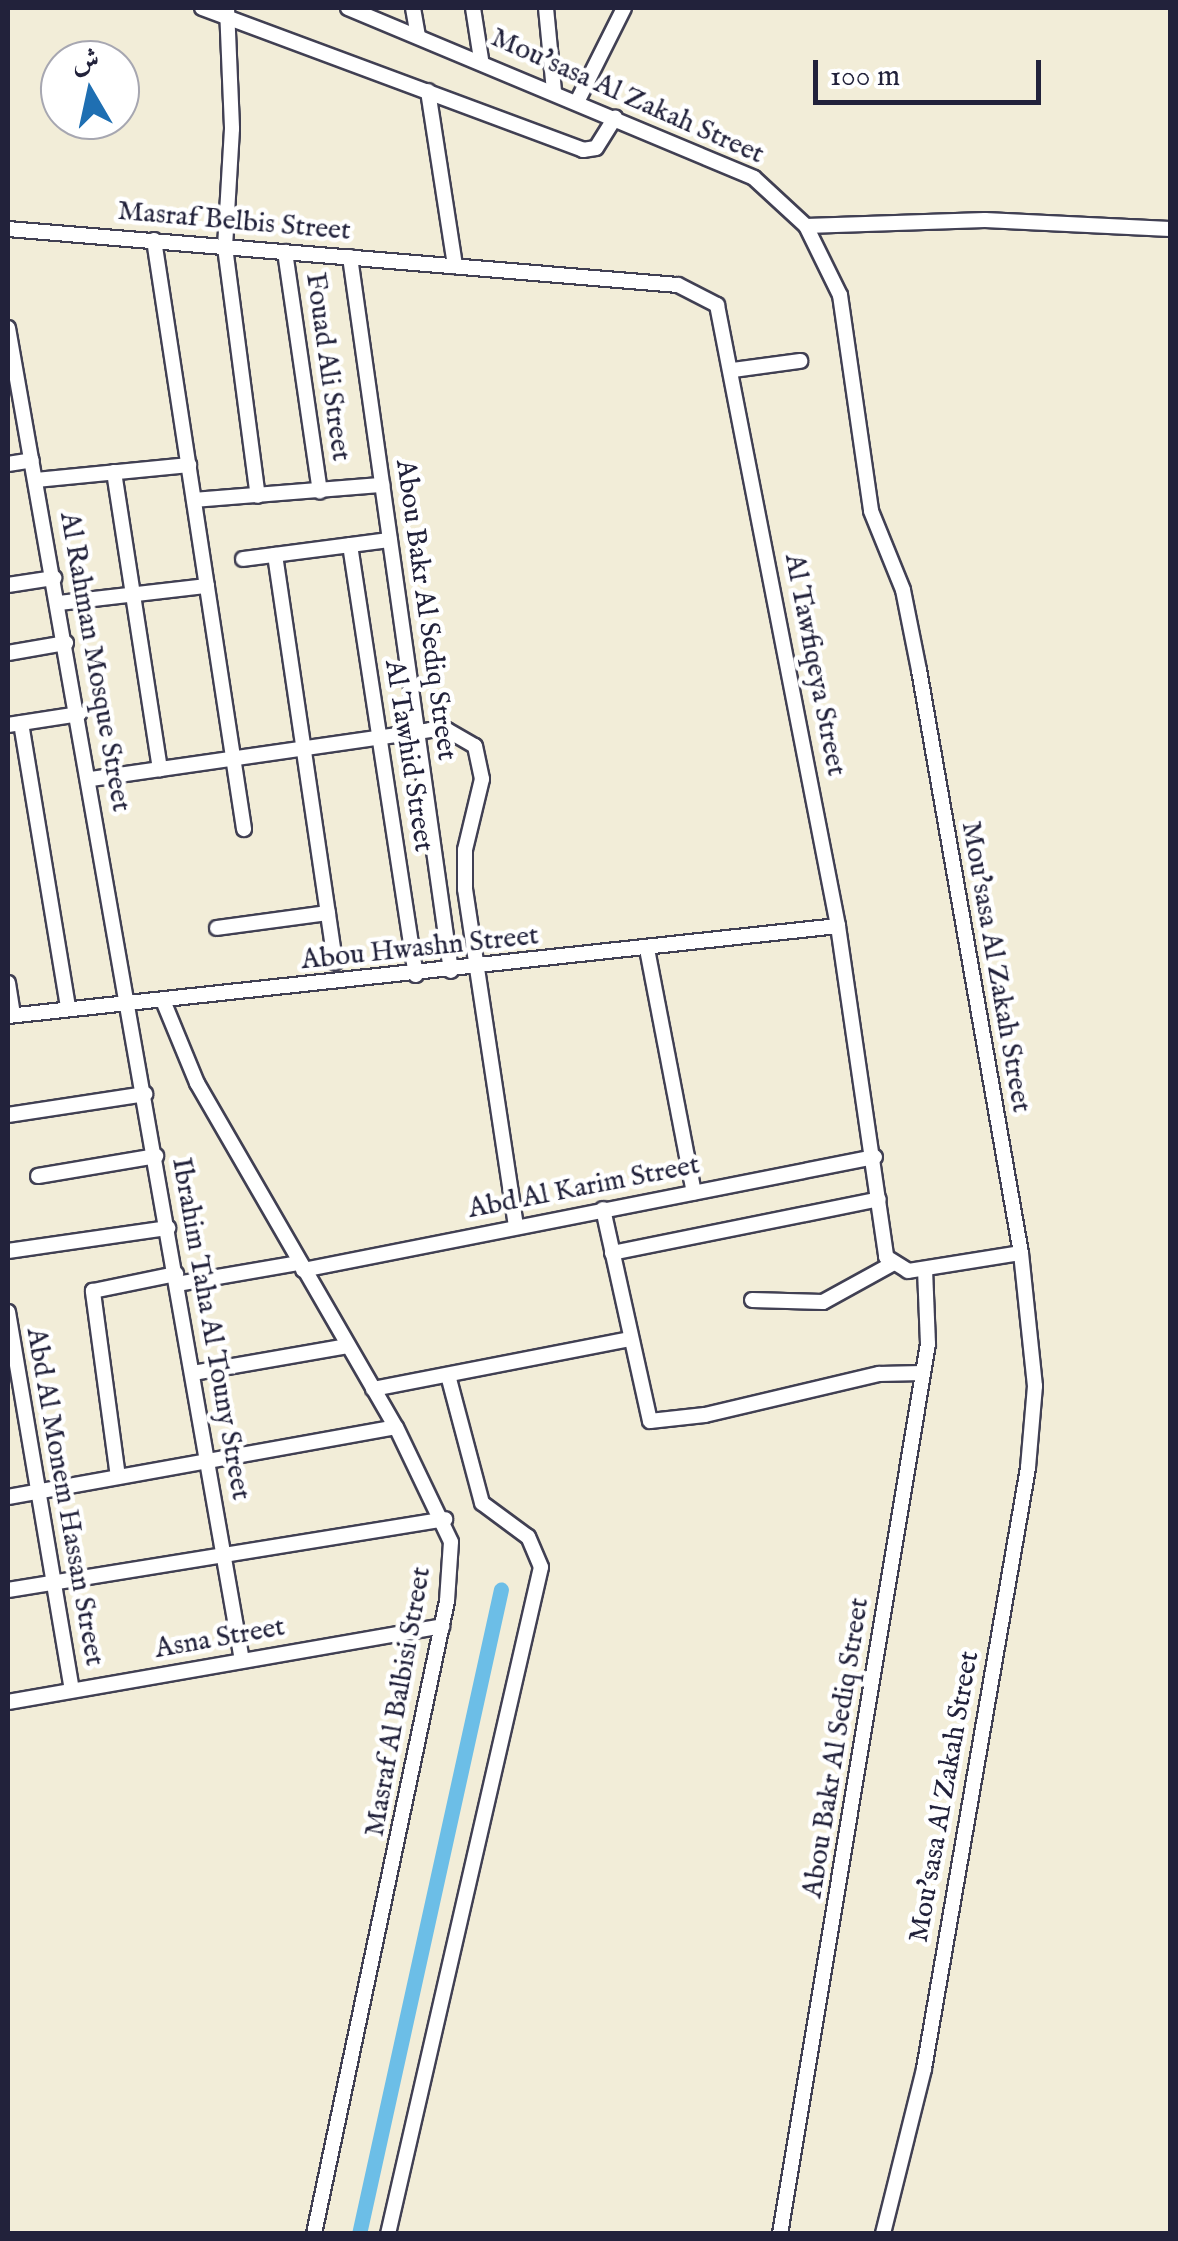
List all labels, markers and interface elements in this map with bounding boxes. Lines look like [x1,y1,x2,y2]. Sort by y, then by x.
street label: Mou'sasa Al Zakah Street [485,22,769,172]
north arrow [40,40,140,140]
scale bar [818,40,1046,102]
text: ش [69,42,102,81]
text: 100 m [830,58,900,96]
street label: Masraf Belbis Street [116,195,352,249]
street label: Fouad Ali Street [297,271,357,463]
street label: Abou Bakr Al Sediq Street [387,457,463,763]
street label: Al Rahman Mosque Street [51,510,137,814]
street label: Al Tawfiqeya Street [776,551,852,779]
street label: Al Tawhid Street [376,658,440,854]
street label: Mou'sasa Al Zakah Street [953,819,1037,1115]
street label: Abou Hwashn Street [300,920,540,978]
street label: Abd Al Karim Street [465,1149,703,1227]
street label: Ibrahim Taha Al Touny Street [163,1155,257,1503]
street label: Abd Al Monem Hassan Street [18,1325,110,1669]
street label: Masraf Al Balbisi Street [359,1565,439,1839]
street label: Abou Bakr Al Sediq Street [797,1596,877,1900]
street label: Asna Street [152,1611,288,1667]
street label: Mou'sasa Al Zakah Street [903,1649,987,1945]

